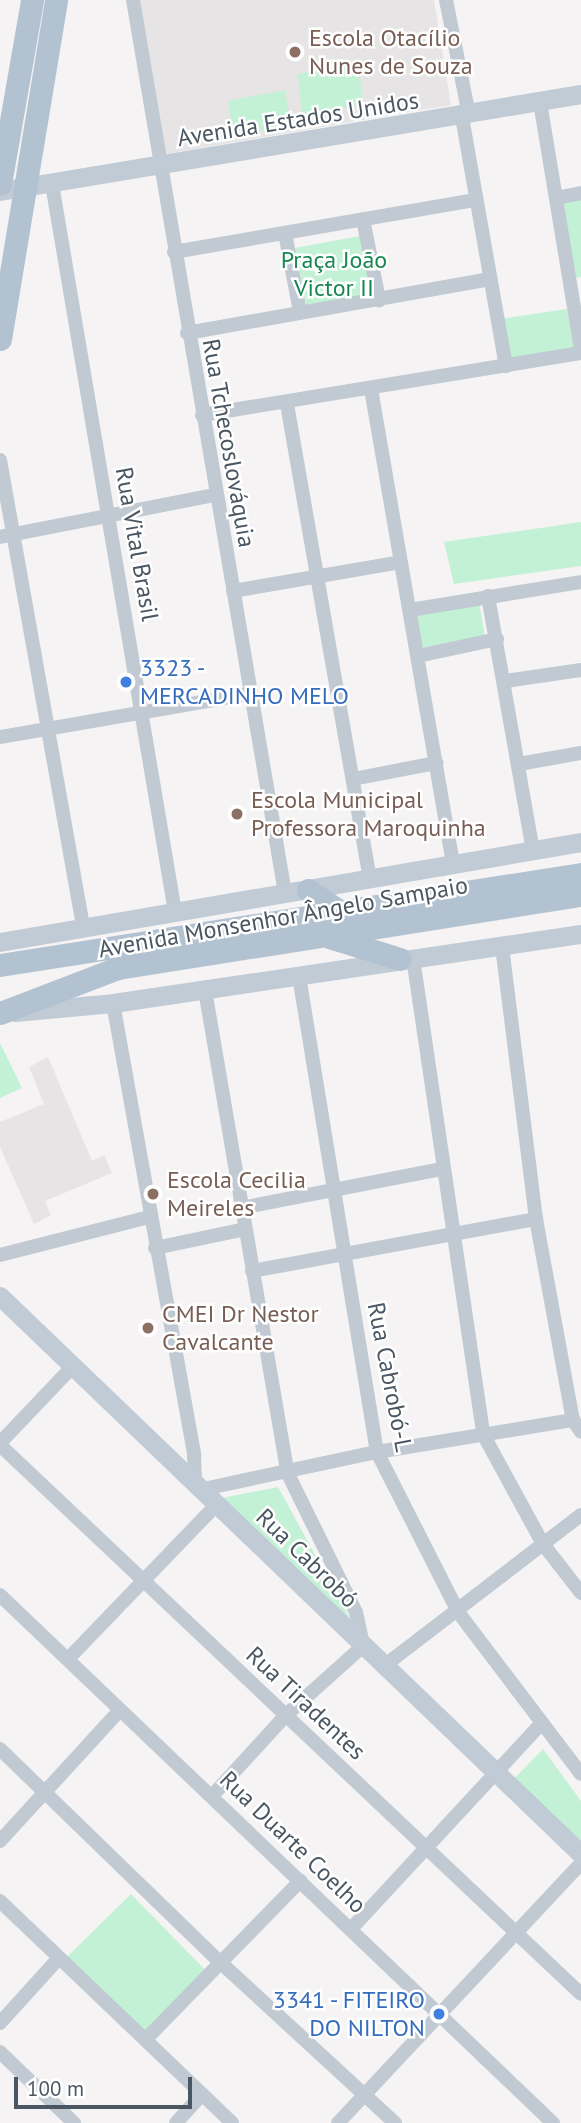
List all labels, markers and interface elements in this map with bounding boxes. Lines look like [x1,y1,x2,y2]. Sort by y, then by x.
place label: Escola Otacílio Nunes de Souza [309,24,473,80]
marker: Escola Otacílio Nunes de Souza [287,44,303,60]
street label: Avenida Estados Unidos [175,86,421,152]
park label: Praça João Victor II [281,246,387,302]
street label: Rua Tchecoslováquia [196,336,262,550]
street label: Rua Vital Brasil [109,464,165,624]
place label: 3323 - MERCADINHO MELO [140,654,349,710]
marker: 3323 - MERCADINHO MELO [118,674,134,690]
place label: Escola Municipal Professora Maroquinha [251,786,486,842]
marker: Escola Municipal Professora Maroquinha [229,806,245,822]
street label: Avenida Monsenhor Ângelo Sampaio [96,870,470,964]
place label: Escola Cecilia Meireles [167,1166,306,1222]
marker: Escola Cecilia Meireles [145,1186,161,1202]
place label: CMEI Dr Nestor Cavalcante [162,1300,319,1356]
street label: Rua Cabrobó-L [361,1300,419,1454]
marker: CMEI Dr Nestor Cavalcante [140,1320,156,1336]
street label: Rua Cabrobó [250,1502,364,1614]
street label: Rua Tiradentes [240,1640,372,1766]
street label: Rua Duarte Coelho [214,1765,372,1919]
place label: 3341 - FITEIRO DO NILTON [269,1986,425,2042]
marker: 3341 - FITEIRO DO NILTON [431,2006,447,2022]
scale bar [18,2064,196,2108]
text: 100 m [27,2075,84,2102]

